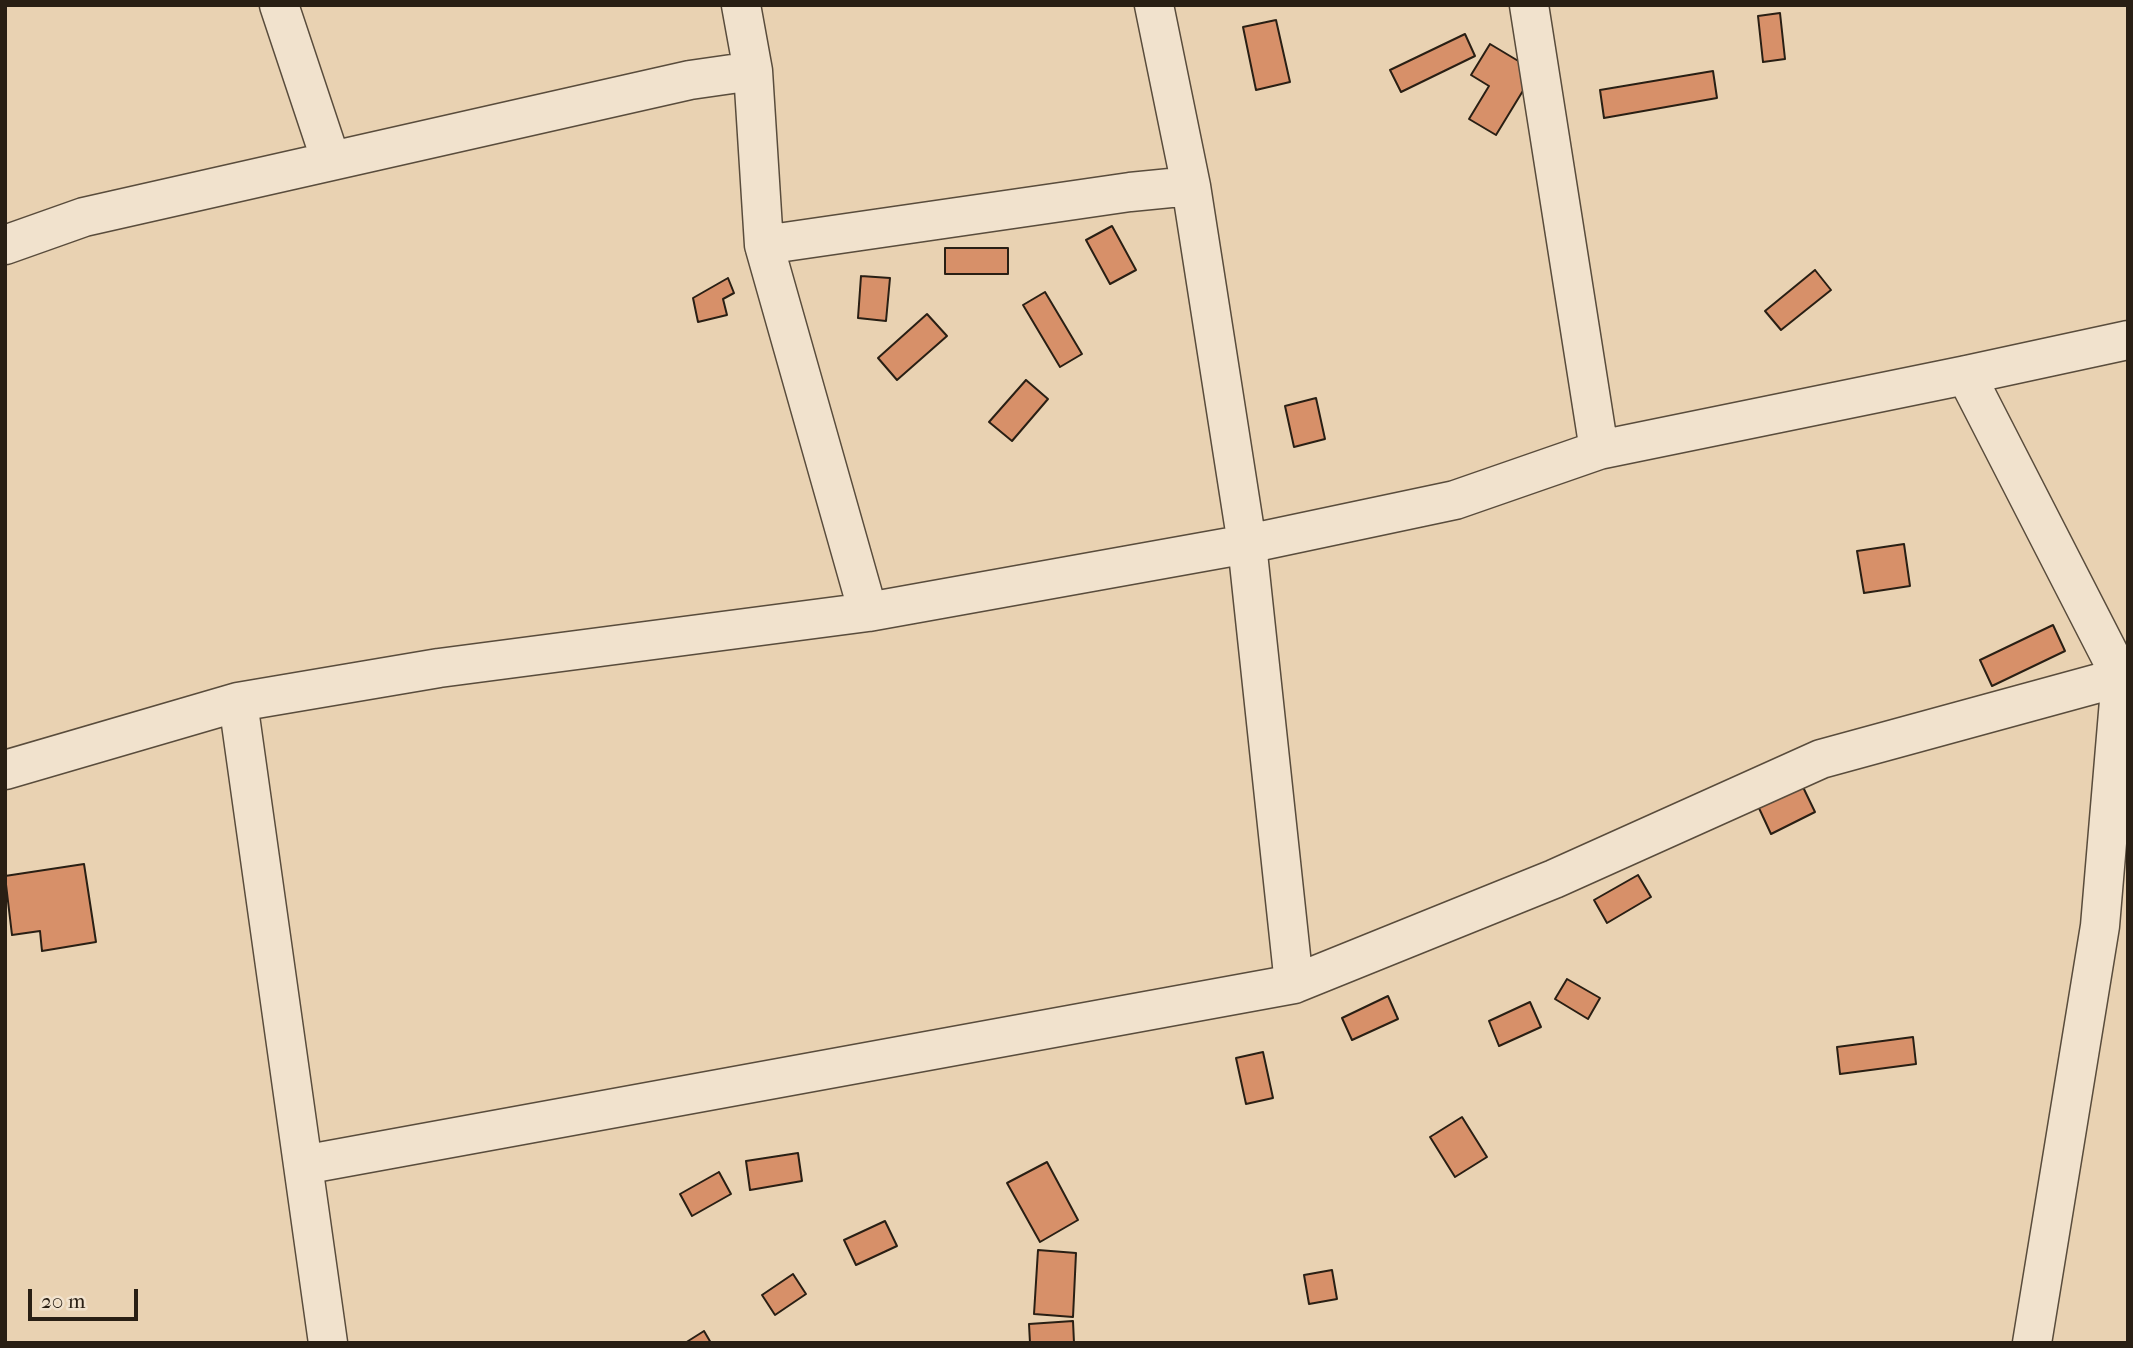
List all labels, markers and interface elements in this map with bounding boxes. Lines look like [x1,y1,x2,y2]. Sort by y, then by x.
scale bar [32,1274,142,1318]
text: 20 m [41,1289,85,1313]

